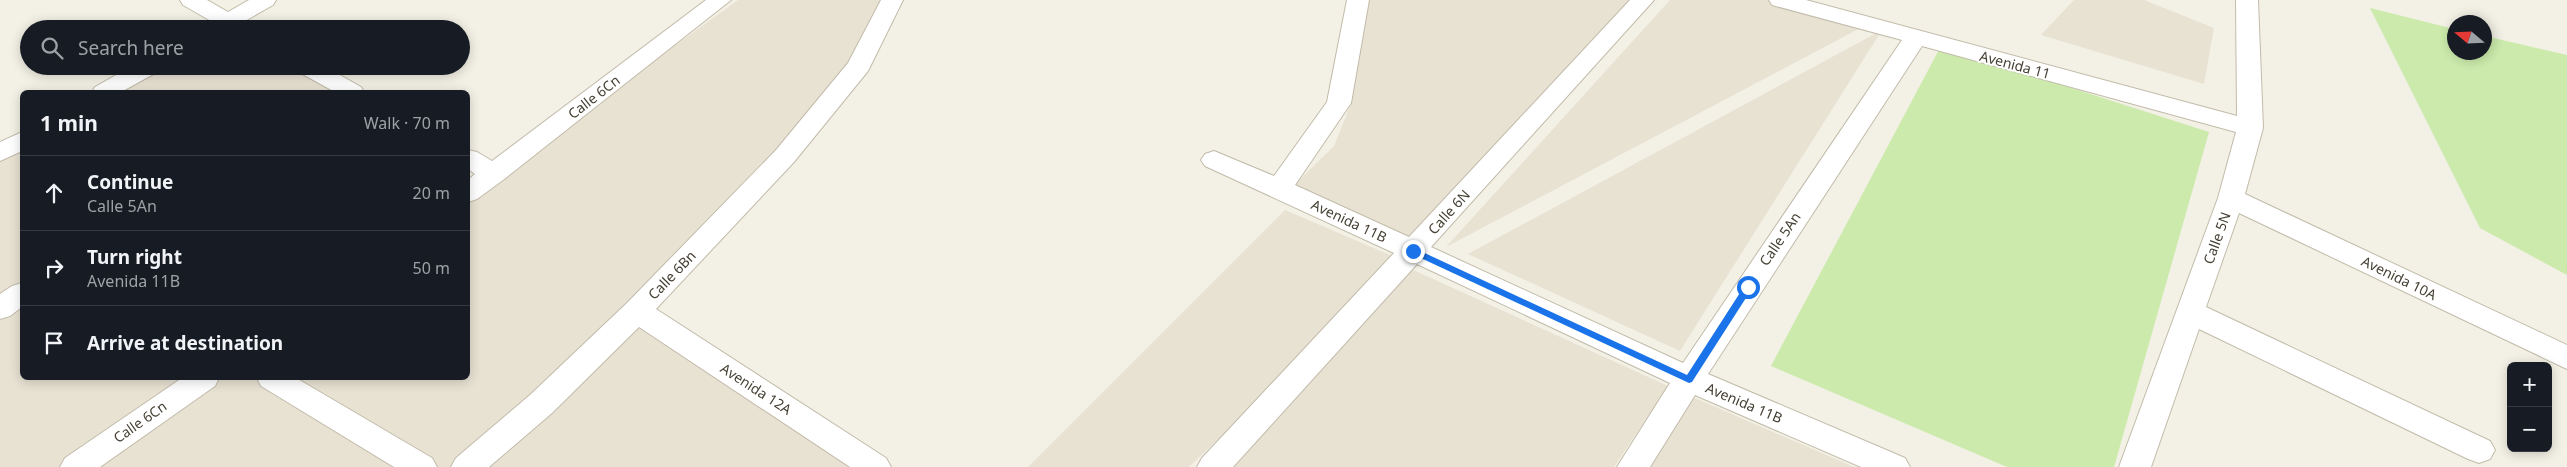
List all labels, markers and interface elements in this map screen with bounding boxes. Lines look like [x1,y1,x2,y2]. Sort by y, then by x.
north arrow [2447,15,2492,60]
search box [20,20,470,75]
icon: search [38,34,66,62]
text: Search here [78,35,184,61]
street label: Avenida 11 [1978,46,2053,83]
street label: Calle 6Cn [564,70,624,123]
text: 1 min [40,109,98,137]
text: Walk · 70 m [364,112,450,134]
text: Continue [87,169,173,195]
icon: ahead [40,179,68,207]
text: 20 m [413,182,450,204]
street label: Calle 6N [1423,185,1474,238]
text: Calle 5An [87,195,157,217]
street label: Avenida 11B [1308,195,1390,246]
street label: Calle 5An [1755,208,1805,269]
street label: Calle 5N [2198,209,2235,267]
route end [1402,240,1425,263]
text: Turn right [87,244,182,270]
street label: Calle 6Bn [644,246,700,303]
street label: Avenida 10A [2359,251,2440,304]
icon: right [40,254,68,282]
text: 50 m [413,257,450,279]
text: Avenida 11B [87,270,180,292]
route start [1737,276,1760,299]
icon: arrive [40,329,68,357]
text: Arrive at destination [87,330,283,356]
street label: Avenida 12A [717,358,796,419]
map controls [2507,362,2552,452]
button: + [2507,362,2552,407]
street label: Avenida 11B [1703,378,1785,427]
street label: Calle 6Cn [109,396,170,447]
button: − [2507,407,2552,452]

